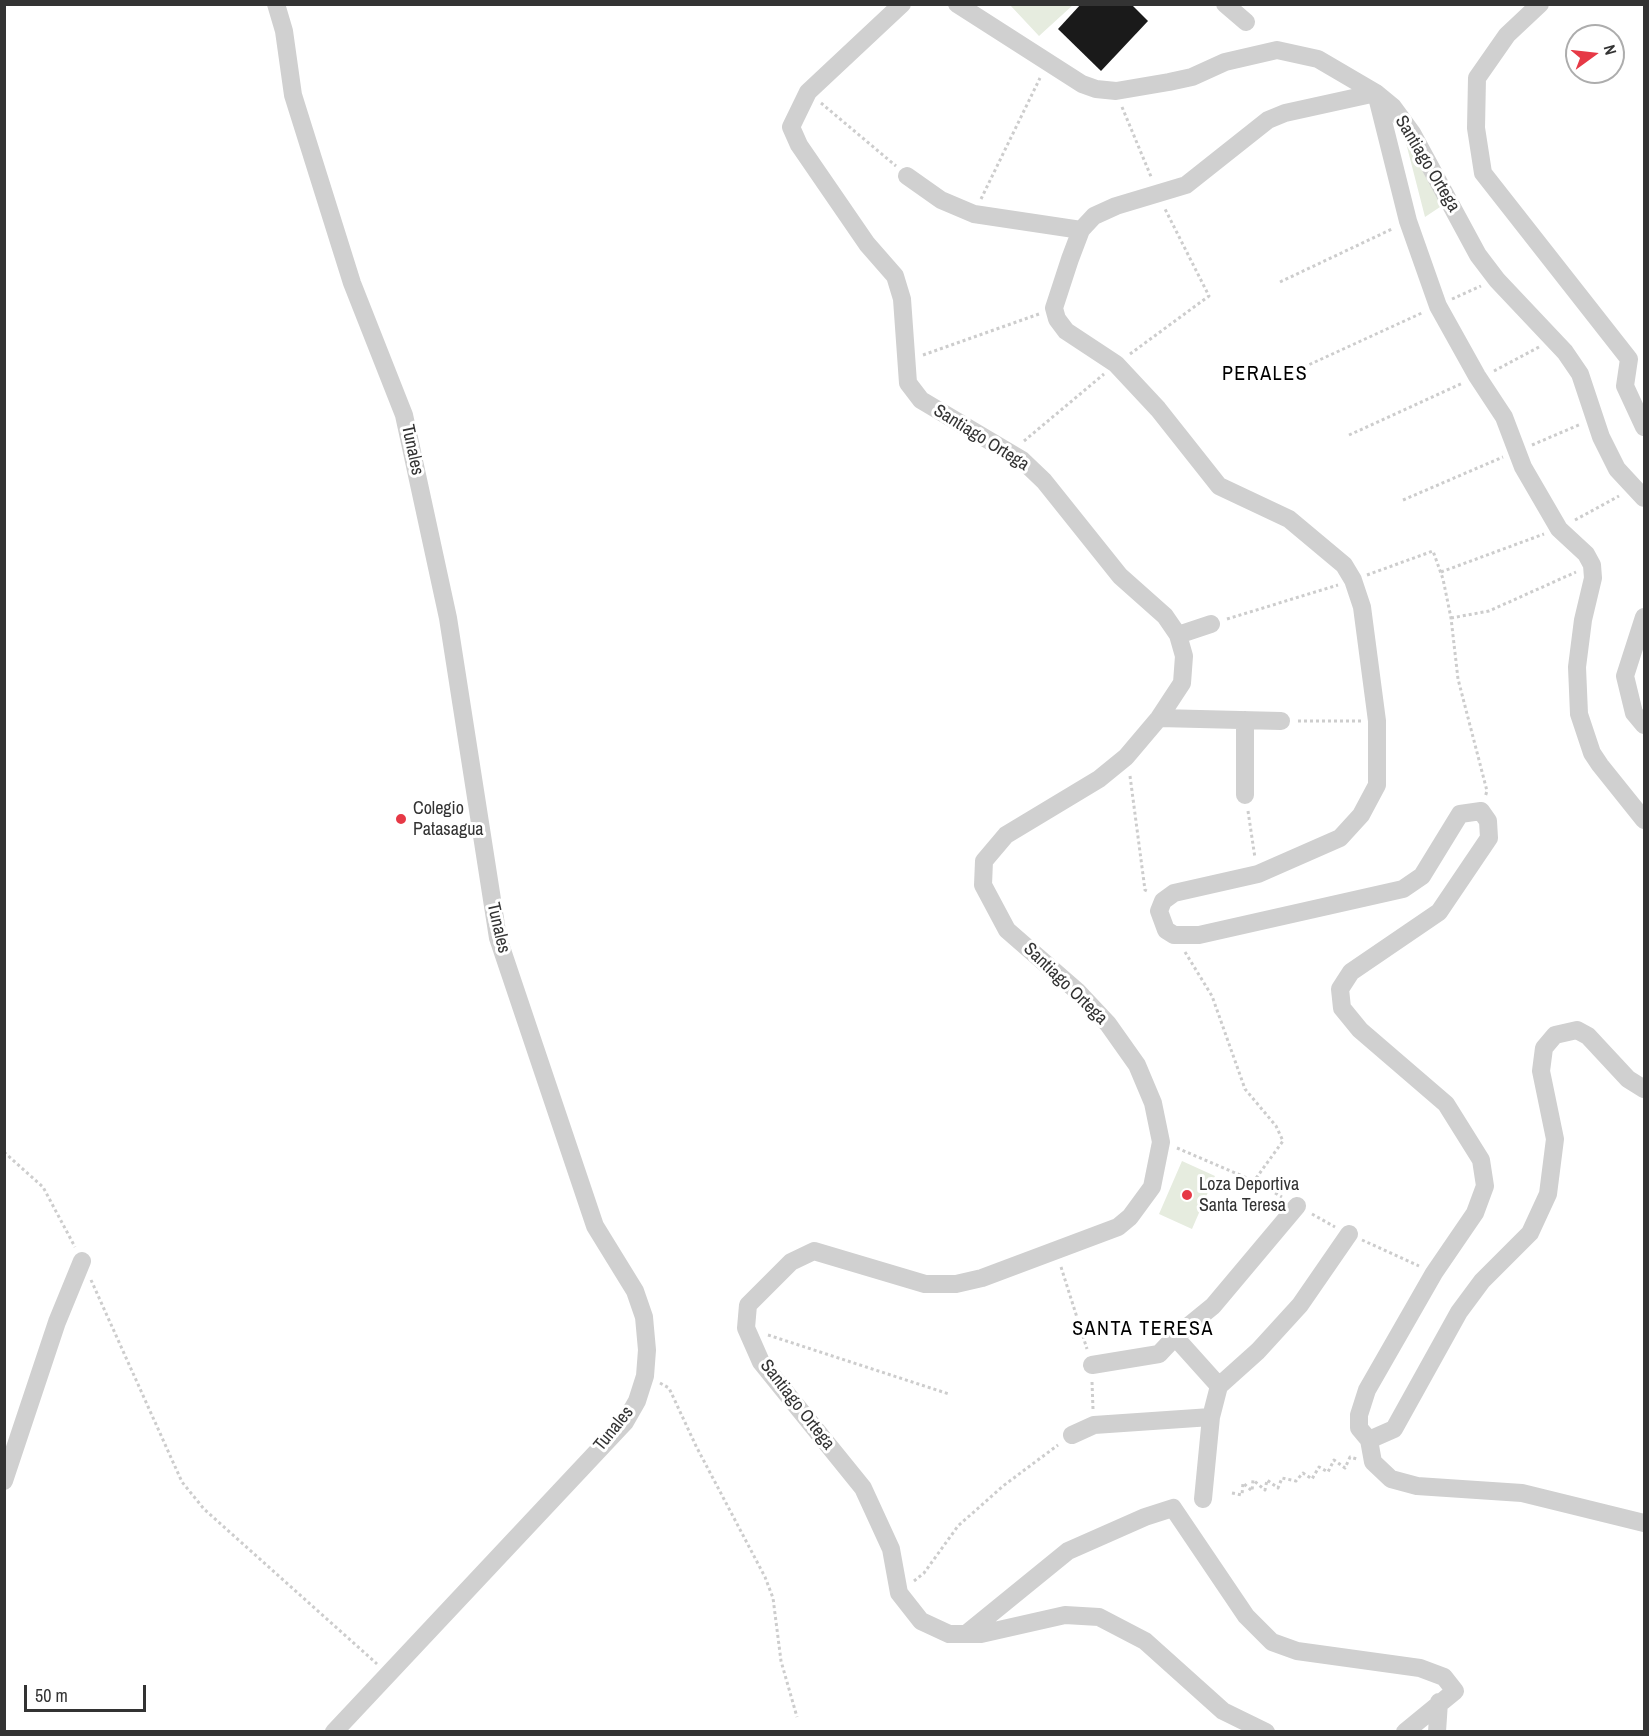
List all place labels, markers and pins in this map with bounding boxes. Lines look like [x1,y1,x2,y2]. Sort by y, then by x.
place label: Colegio Patasagua [413,798,484,840]
marker: Colegio Patasagua [394,812,408,826]
place label: Loza Deportiva Santa Teresa [1199,1174,1299,1216]
marker: Loza Deportiva Santa Teresa [1180,1188,1194,1202]

